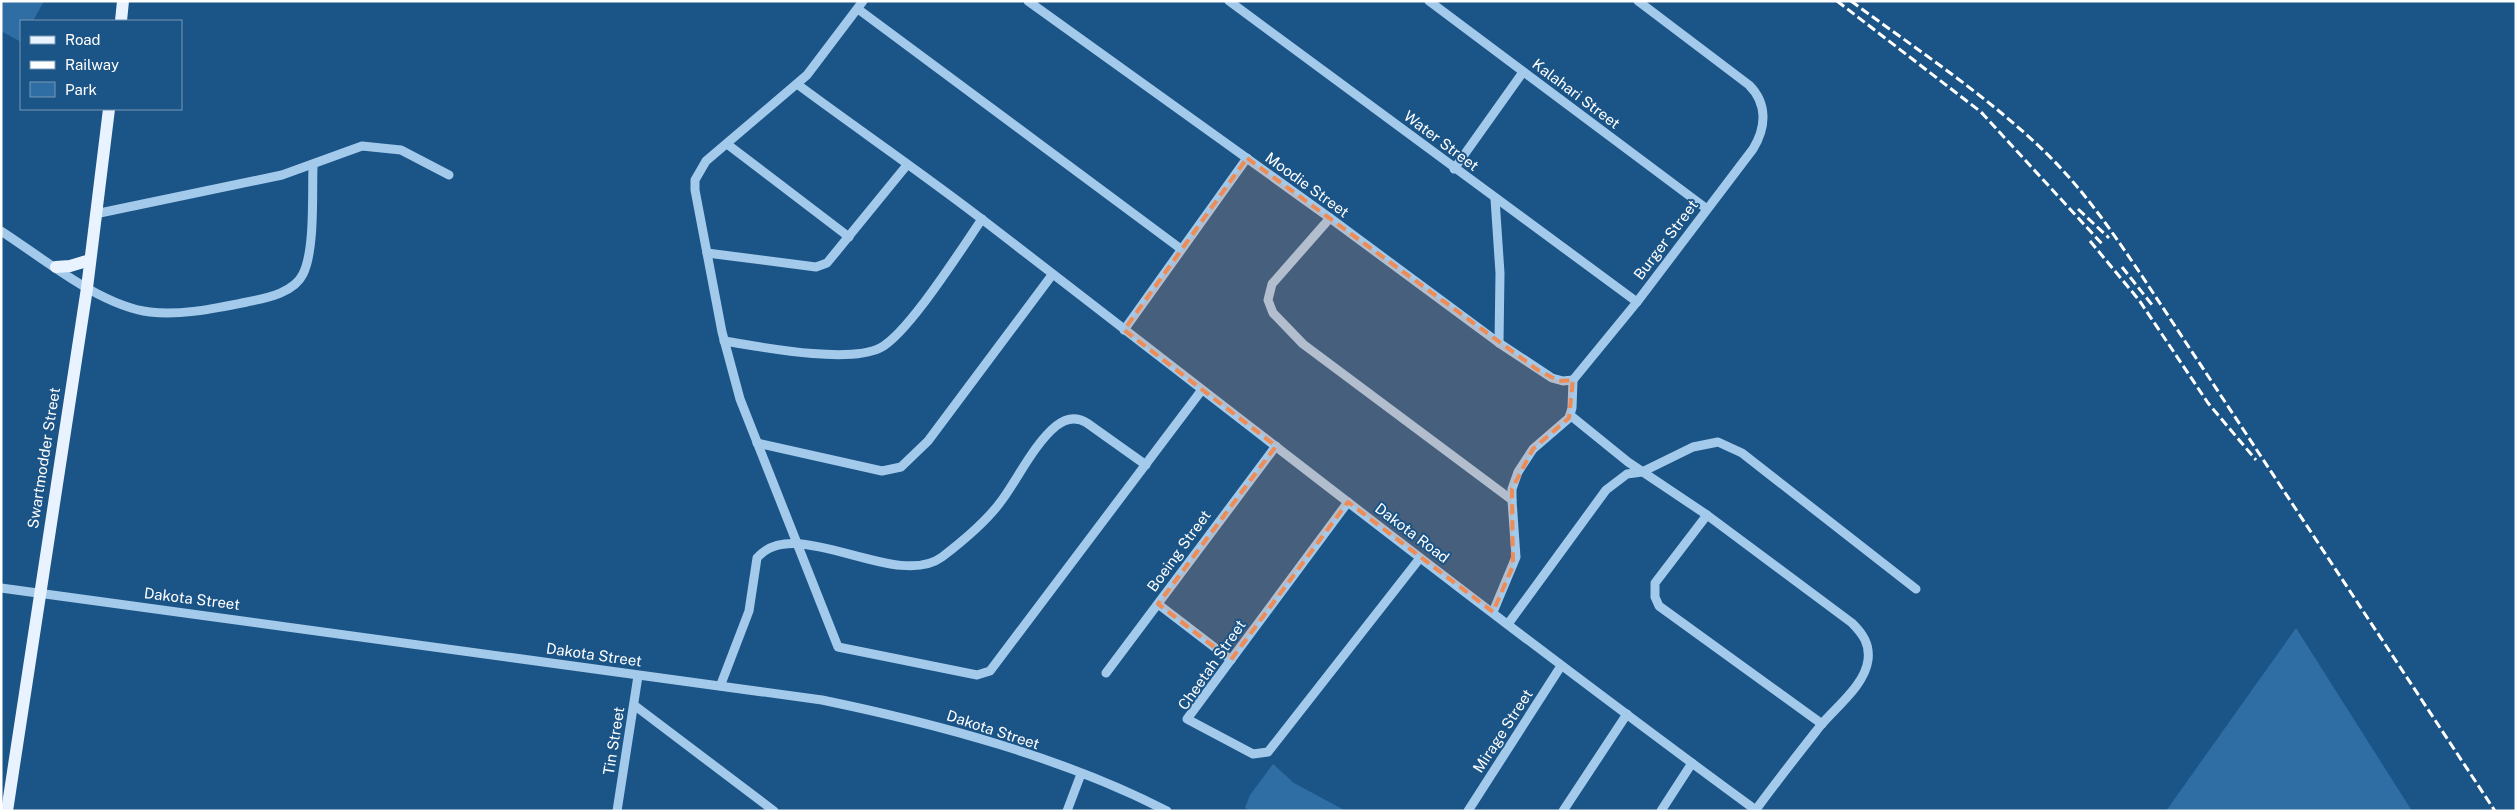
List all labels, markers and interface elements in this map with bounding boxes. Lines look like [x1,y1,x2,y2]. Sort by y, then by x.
legend [20,20,182,110]
text: Road [65,31,101,48]
street label: Kalahari Street [1529,55,1624,132]
text: Railway [65,56,119,73]
text: Park [65,81,97,98]
street label: Water Street [1401,107,1482,174]
street label: Moodie Street [1262,149,1352,221]
street label: Burger Street [1630,196,1701,283]
street label: Swartmodder Street [24,386,63,530]
street label: Dakota Road [1372,499,1453,566]
street label: Boeing Street [1143,507,1214,595]
street label: Dakota Street [143,584,241,613]
street label: Cheetah Street [1174,616,1249,713]
street label: Dakota Street [545,639,643,670]
street label: Mirage Street [1469,686,1536,776]
street label: Tin Street [600,705,627,776]
street label: Dakota Street [945,707,1042,753]

